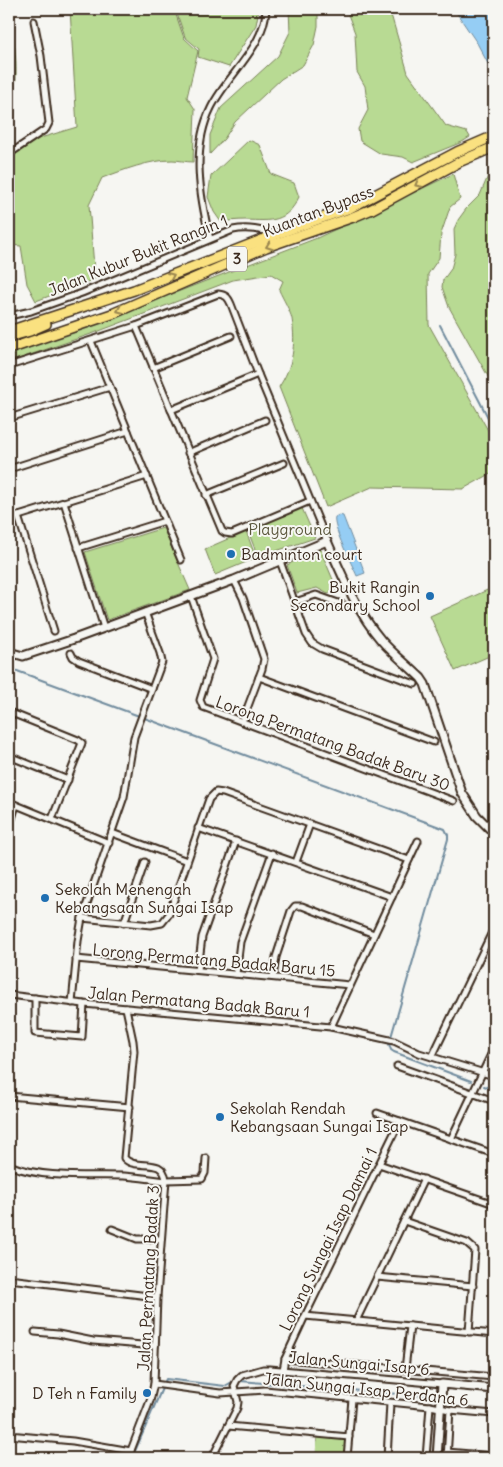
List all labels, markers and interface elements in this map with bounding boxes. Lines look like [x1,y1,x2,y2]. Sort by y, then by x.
one-way arrow [415,177,424,187]
street label: Kuantan Bypass [260,181,376,241]
street label: Jalan Kubur Bukit Rangin 1 [45,210,231,300]
one-way arrow [265,240,274,250]
road number: 3 [227,246,247,272]
one-way arrow [166,272,175,283]
one-way arrow [116,304,125,315]
park label: Playground [248,519,332,539]
place label: Badminton court [241,544,363,564]
marker: Badminton court [225,548,237,560]
place label: Bukit Rangin Secondary School [290,577,420,615]
marker: Bukit Rangin Secondary School [424,590,436,602]
street label: Lorong Permatang Badak Baru 30 [213,691,453,795]
place label: Sekolah Menengah Kebangsaan Sungai Isap [55,879,233,917]
marker: Sekolah Menengah Kebangsaan Sungai Isap [39,892,51,904]
street label: Lorong Permatang Badak Baru 15 [92,939,336,981]
street label: Jalan Permatang Badak Baru 1 [87,982,311,1022]
place label: Sekolah Rendah Kebangsaan Sungai Isap [230,1098,408,1136]
marker: Sekolah Rendah Kebangsaan Sungai Isap [214,1111,226,1123]
street label: Lorong Sungai Isap Damai 1 [275,1144,381,1334]
street label: Jalan Permatang Badak 3 [133,1185,163,1371]
street label: Jalan Sungai Isap 6 [288,1347,430,1379]
street label: Jalan Sungai Isap Perdana 6 [262,1368,470,1410]
place label: D Teh n Family [32,1383,137,1403]
marker: D Teh n Family [141,1387,153,1399]

